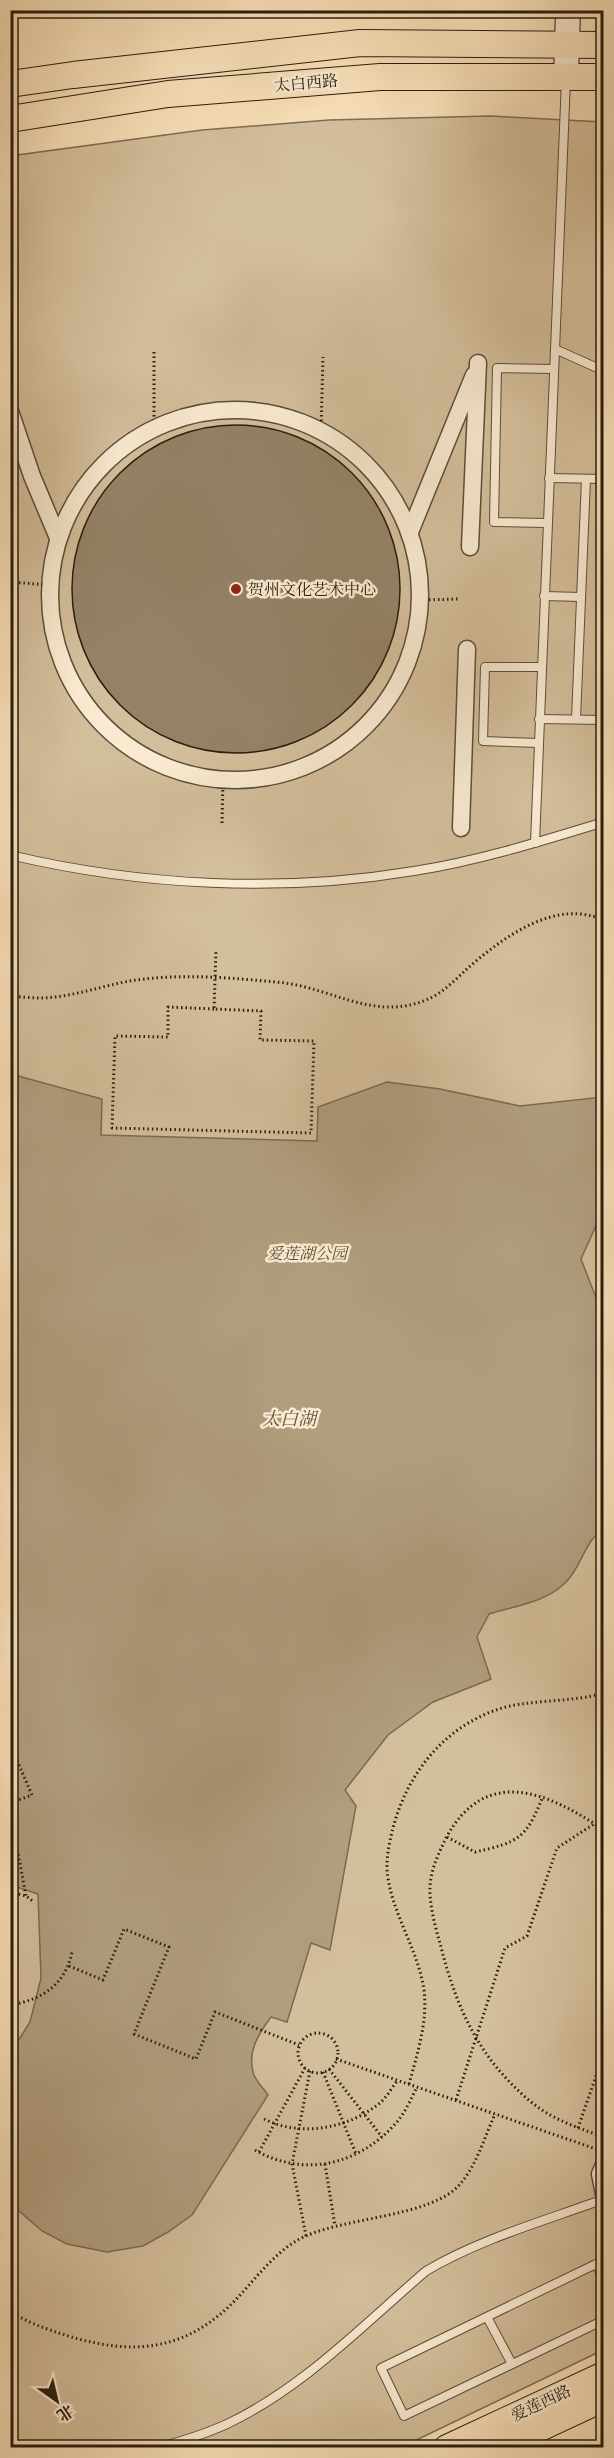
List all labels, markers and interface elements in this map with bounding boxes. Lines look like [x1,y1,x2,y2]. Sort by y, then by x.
street label: 太白西路 [273,71,339,95]
place label: 贺州文化艺术中心 [248,580,376,599]
marker: 贺州文化艺术中心 [229,582,243,596]
park label: 爱莲湖公园 [267,1244,350,1263]
water label: 太白湖 [262,1409,319,1430]
north arrow [27,2371,87,2431]
street label: 爱莲西路 [508,2381,574,2425]
text: 北 [53,2401,77,2425]

